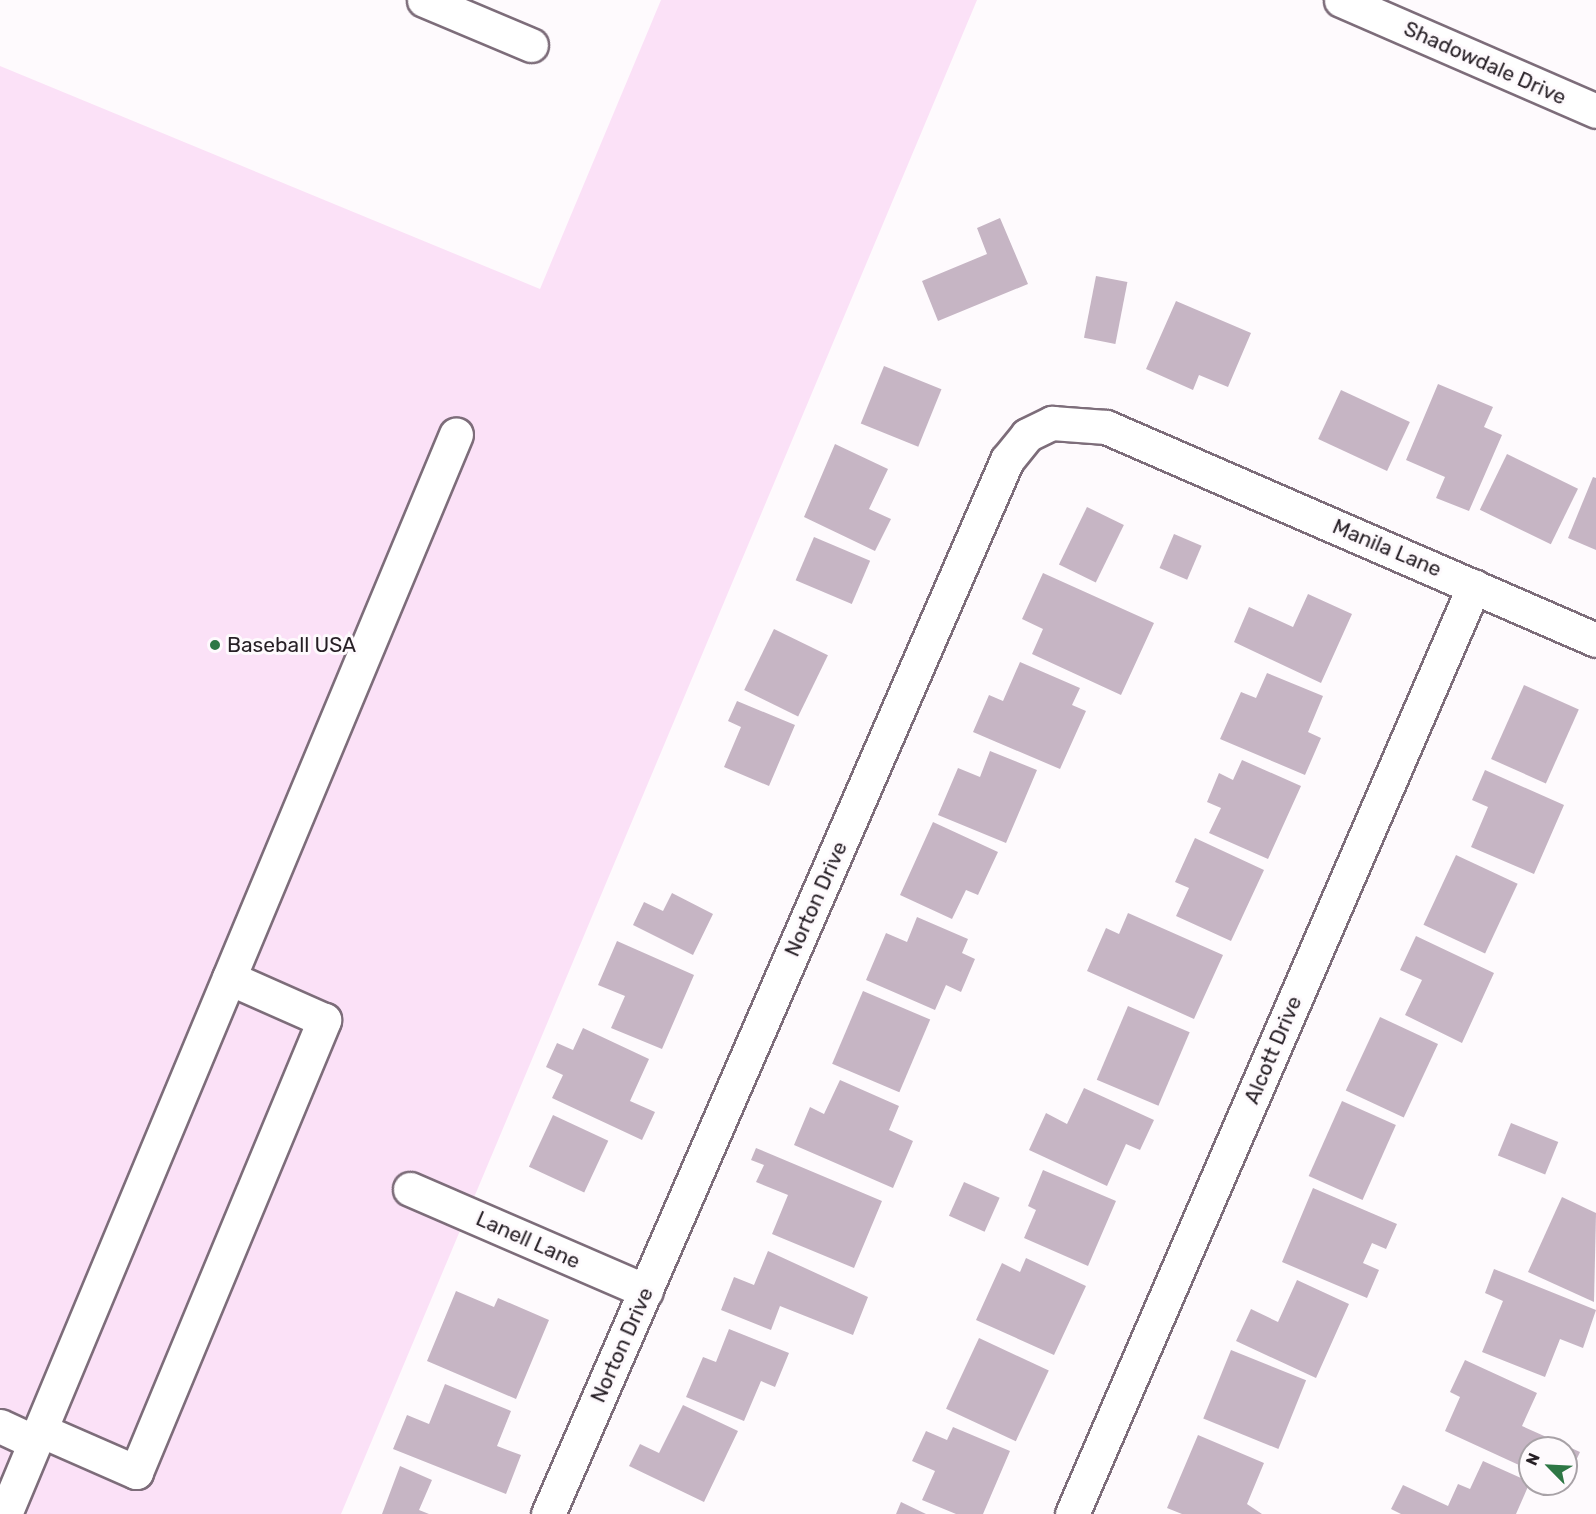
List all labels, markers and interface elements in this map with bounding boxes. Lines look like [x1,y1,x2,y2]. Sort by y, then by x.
street label: Shadowdale Drive [1400,16,1570,110]
street label: Manila Lane [1329,514,1445,582]
place label: Baseball USA [227,632,356,658]
marker: Baseball USA [208,638,222,652]
street label: Norton Drive [779,838,853,960]
street label: Alcott Drive [1239,992,1307,1108]
street label: Lanell Lane [472,1206,584,1274]
street label: Norton Drive [585,1284,659,1406]
north arrow [1518,1436,1578,1496]
text: N [1522,1450,1544,1468]

